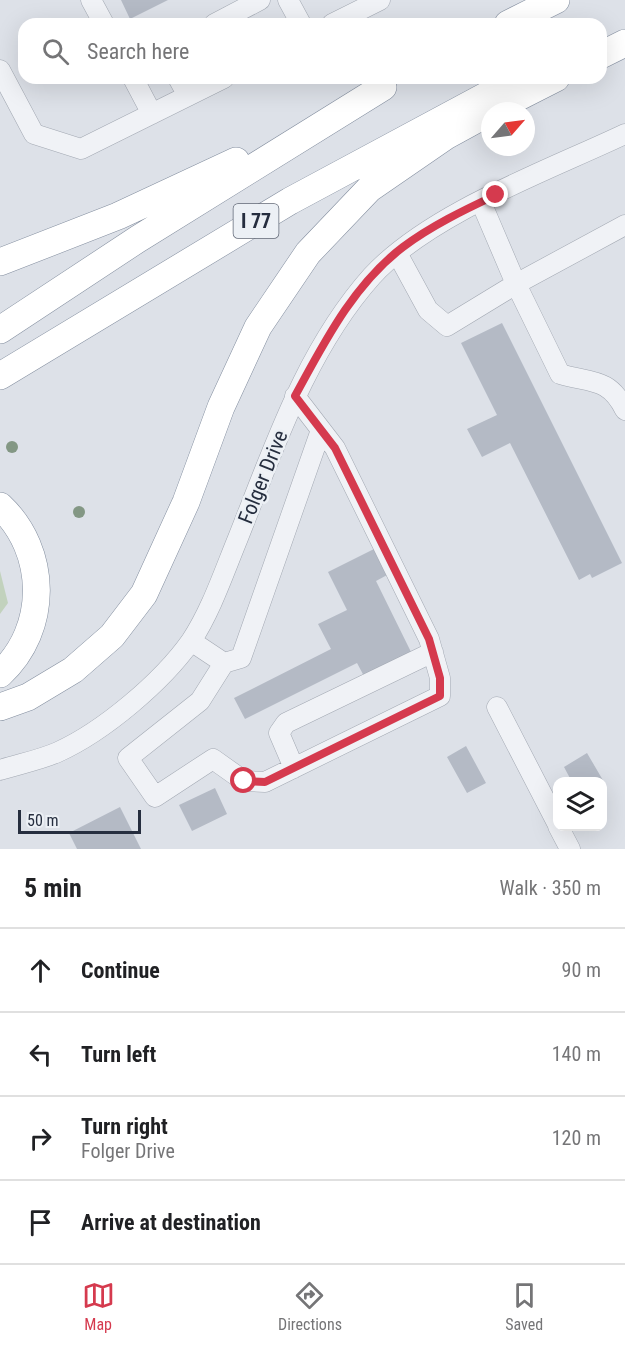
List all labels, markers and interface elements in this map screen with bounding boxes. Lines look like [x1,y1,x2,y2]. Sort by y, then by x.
search box [18,18,607,84]
icon: search [39,35,72,68]
text: Search here [87,39,189,64]
north arrow [481,102,535,156]
route end [482,181,508,207]
road number: I 77 [234,204,278,238]
street label: Folger Drive [233,427,293,527]
route start [230,767,256,793]
map controls [553,777,607,831]
button: layers [553,777,607,831]
scale bar [18,807,141,834]
text: 50 m [27,811,59,830]
text: 5 min [24,873,82,903]
text: Walk · 350 m [500,876,601,900]
icon: ahead [24,954,57,987]
text: Continue [81,958,160,983]
text: 90 m [562,958,601,982]
icon: left [24,1038,57,1071]
text: Turn left [81,1042,156,1067]
text: 140 m [552,1042,601,1066]
text: Turn right [81,1114,168,1139]
icon: right [24,1122,57,1155]
text: 120 m [552,1126,601,1150]
text: Folger Drive [81,1139,175,1163]
icon: arrive [24,1206,57,1239]
text: Arrive at destination [81,1210,261,1235]
tab: Map [82,1279,115,1334]
tab: Directions [278,1279,342,1334]
tab: Saved [505,1279,543,1334]

